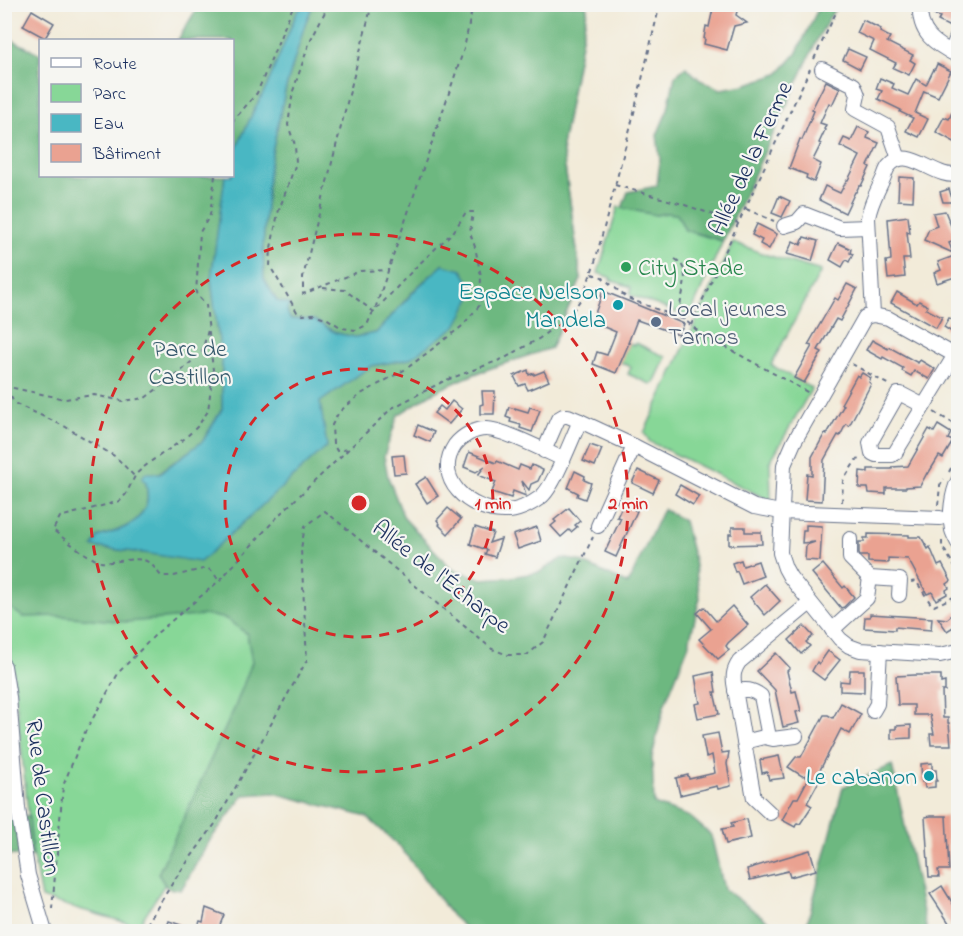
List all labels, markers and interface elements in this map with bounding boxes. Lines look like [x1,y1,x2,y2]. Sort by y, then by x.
legend [39,39,234,177]
text: Route [93,52,138,78]
street label: Allée de la Ferme [701,76,803,242]
text: Parc [93,82,126,108]
text: Eau [93,112,124,138]
text: Bâtiment [92,142,161,168]
place label: City Stade [638,252,744,288]
marker: City Stade [619,260,633,274]
place label: Espace Nelson Mandela [458,276,606,339]
place label: Local jeunes Tarnos [668,293,787,356]
marker: Espace Nelson Mandela [611,298,625,312]
marker: Local jeunes Tarnos [649,315,663,329]
park label: Parc de Castillon [148,333,232,396]
text: 1 min [475,492,511,518]
text: 2 min [607,492,648,518]
centre of rings [349,493,369,513]
street label: Allée de l'Écharpe [364,512,518,644]
street label: Rue de Castillon [15,717,68,877]
place label: Le cabanon [806,761,917,796]
marker: Le cabanon [922,769,936,783]

